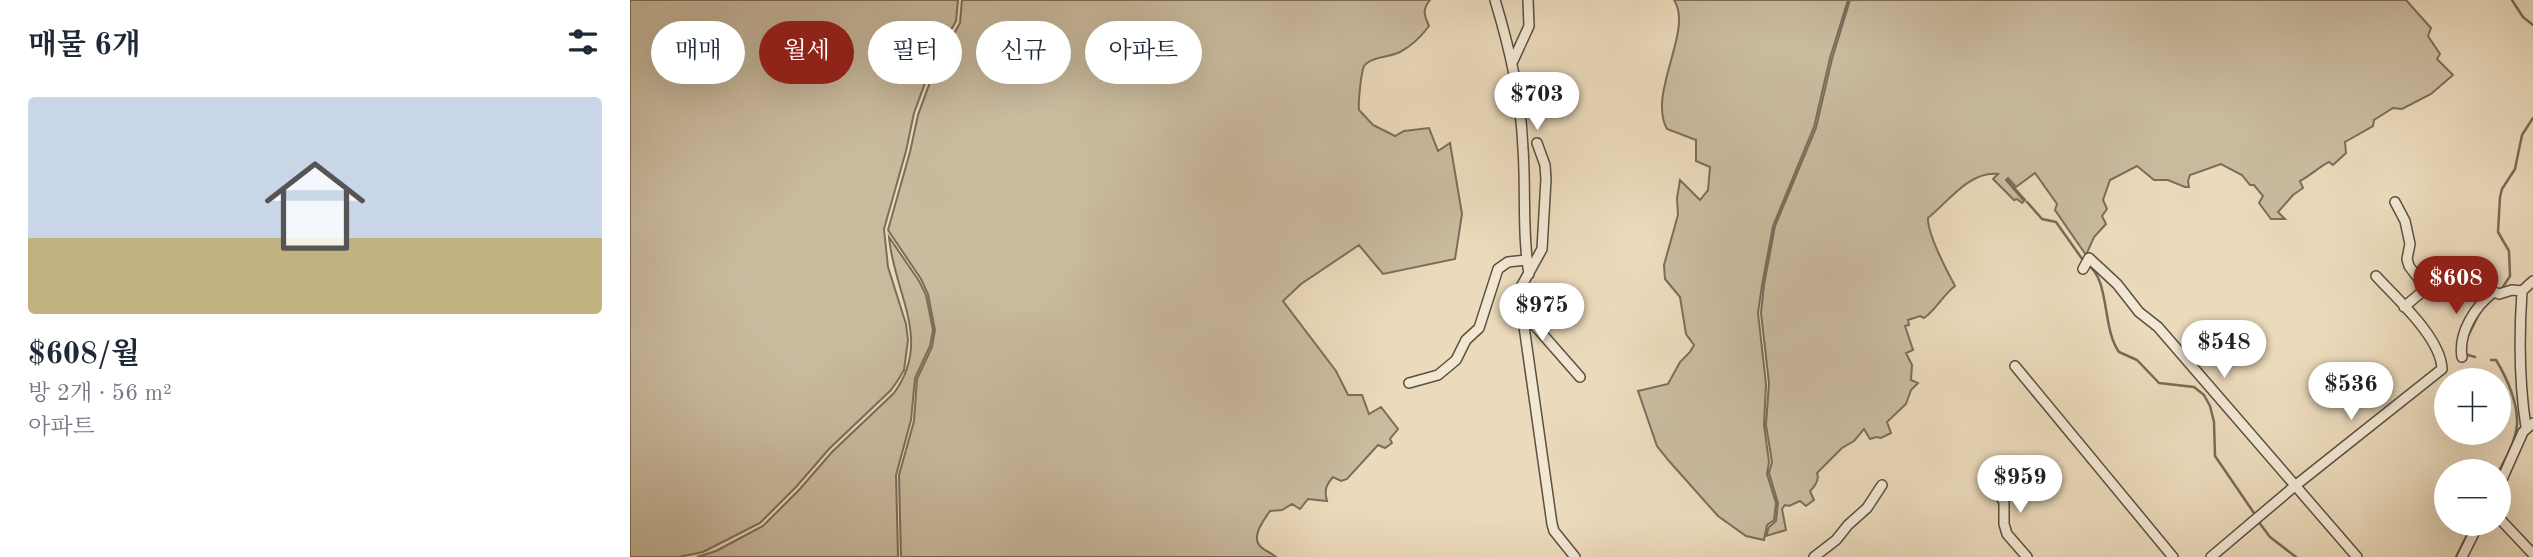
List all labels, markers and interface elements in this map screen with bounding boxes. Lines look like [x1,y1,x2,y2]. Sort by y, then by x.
chip: 매매 [651,21,745,84]
chip: 월세 [759,21,854,84]
chip: 필터 [868,21,962,84]
chip: 신규 [976,21,1071,84]
chip: 아파트 [1085,21,1202,84]
icon: filters [564,23,602,61]
text: 매물 6개 [28,31,141,61]
pin: $703 [1496,72,1578,132]
text: $703 [1510,83,1564,106]
icon: home [252,143,378,269]
pin: $608 [2415,256,2497,316]
text: $608 [2429,267,2483,290]
pin: $975 [1501,284,1583,343]
text: $975 [1515,294,1569,317]
pin: $548 [2183,320,2265,380]
text: $548 [2197,331,2251,354]
text: $608/월 [28,340,140,370]
pin: $536 [2310,362,2392,422]
map controls [2434,368,2511,536]
button: + [2434,368,2511,445]
text: $536 [2324,373,2378,396]
text: 방 2개 · 56 m² [28,382,172,405]
text: 아파트 [28,416,95,439]
pin: $959 [1979,456,2061,515]
button: − [2434,459,2511,536]
text: $959 [1993,466,2047,489]

